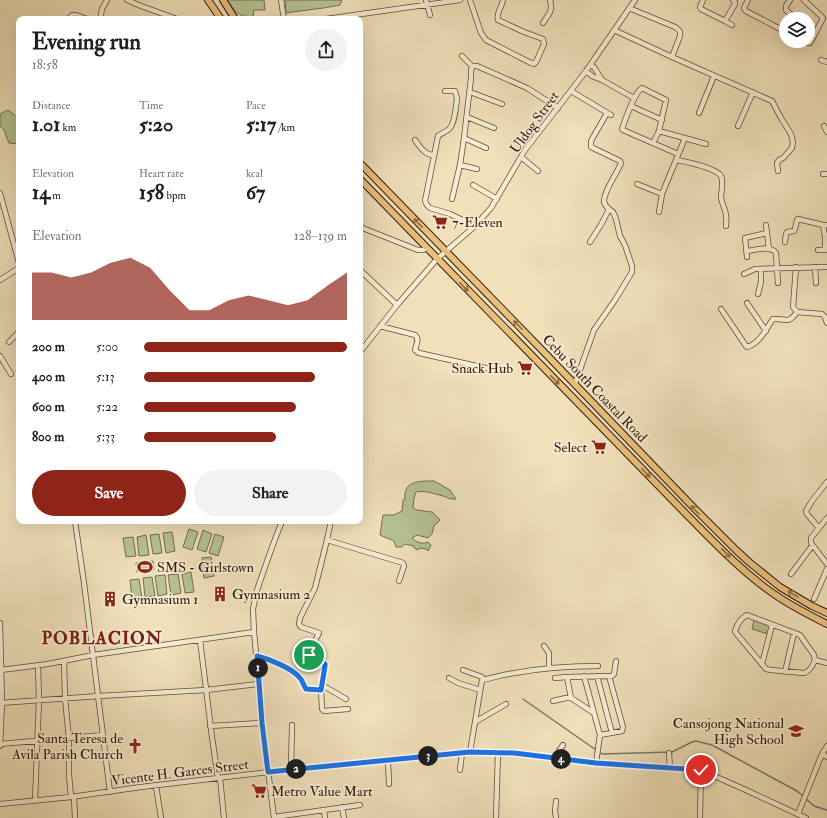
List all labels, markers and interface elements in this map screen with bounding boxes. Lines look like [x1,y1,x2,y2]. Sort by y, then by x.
map controls [779,12,815,48]
button: layers [779,12,815,48]
text: Evening run [32,28,141,56]
button: share [305,29,347,71]
text: 18:58 [32,57,58,73]
street label: Uldog Street [506,88,563,157]
text: Distance [32,99,70,112]
text: Time [139,99,163,112]
text: Pace [246,99,266,112]
text: 1.01 [32,112,60,137]
text: 5:20 [139,112,173,137]
text: 5:17 [246,112,276,137]
text: km [60,121,76,134]
text: /km [276,121,295,134]
text: Elevation [32,167,74,180]
text: Heart rate [139,167,184,180]
text: kcal [246,167,263,180]
text: 14 [32,180,50,205]
text: 158 [139,180,164,205]
text: 67 [246,180,265,205]
text: m [50,189,61,202]
text: bpm [164,189,186,202]
supermarket icon: 7-Eleven [431,213,449,231]
place label: 7-Eleven [452,214,503,231]
one-way arrow [413,218,423,228]
text: Elevation [32,228,82,244]
text: 128–139 m [294,228,347,244]
one-way arrow [459,282,469,292]
one-way arrow [513,320,522,330]
street label: Cebu South Coastal Road [539,331,651,446]
text: 200 m [32,339,65,355]
text: 5:00 [96,339,118,355]
supermarket icon: Snack Hub [516,359,534,377]
place label: Snack Hub [452,360,513,377]
text: 400 m [32,369,65,385]
text: 5:13 [96,369,115,385]
one-way arrow [550,375,560,385]
text: 600 m [32,399,65,415]
text: 5:22 [96,399,118,415]
text: 800 m [32,429,64,445]
text: 5:33 [96,429,115,445]
supermarket icon: Select [590,438,608,456]
place label: Select [554,439,587,456]
one-way arrow [641,468,651,478]
button: Save [32,470,186,516]
button: Share [194,470,347,516]
one-way arrow [690,505,700,514]
one-way arrow [721,549,731,558]
sports icon: SMS - Girlstown [136,558,154,576]
place label: SMS - Girlstown [157,559,254,576]
building icon: Gymnasium 2 [211,585,229,603]
place label: Gymnasium 2 [232,586,310,604]
building icon: Gymnasium 1 [101,590,119,608]
one-way arrow [787,590,799,598]
place label: Gymnasium 1 [122,591,198,609]
district label: POBLACION [41,627,163,650]
pin [292,638,326,672]
icon: arrive [298,644,320,666]
pin: 1 [248,658,268,678]
text: 1 [256,661,260,674]
place label: Cansojong National High School [673,715,784,748]
school or university icon: Cansojong National High School [787,722,805,740]
place label: Santa Teresa de Avila Parish Church [11,730,124,763]
church icon: Santa Teresa de Avila Parish Church [126,737,144,755]
pin: 3 [418,746,438,766]
text: 3 [426,749,430,762]
pin: 4 [551,749,571,769]
text: 4 [558,752,564,765]
pin [684,753,718,787]
street label: Vicente H. Garces Street [110,756,250,789]
pin: 2 [286,759,306,779]
icon: check [690,759,712,781]
text: 2 [293,762,299,775]
supermarket icon: Metro Value Mart [250,782,268,800]
place label: Metro Value Mart [271,783,373,800]

